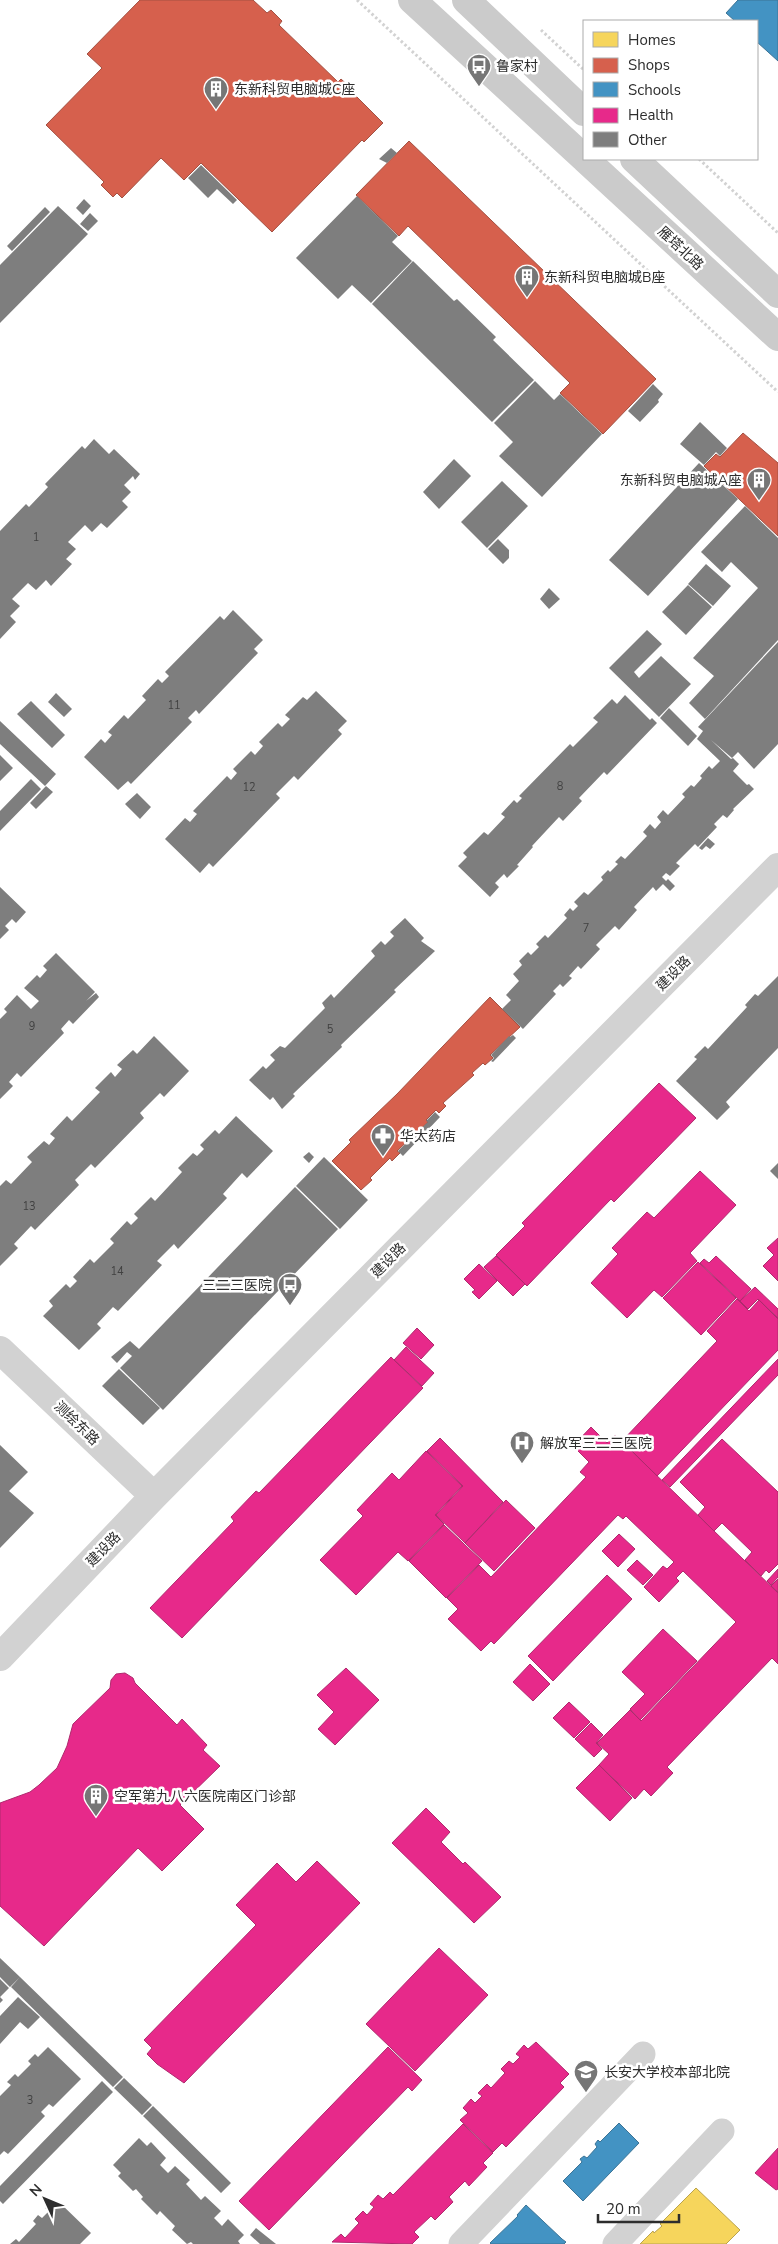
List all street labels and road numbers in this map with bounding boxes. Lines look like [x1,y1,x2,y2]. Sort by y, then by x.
street label: 雁塔北路 [654,222,708,274]
street label: 建设路 [652,952,695,995]
street label: 建设路 [367,1239,410,1282]
street label: 测绘东路 [50,1397,103,1450]
street label: 建设路 [82,1528,125,1571]

